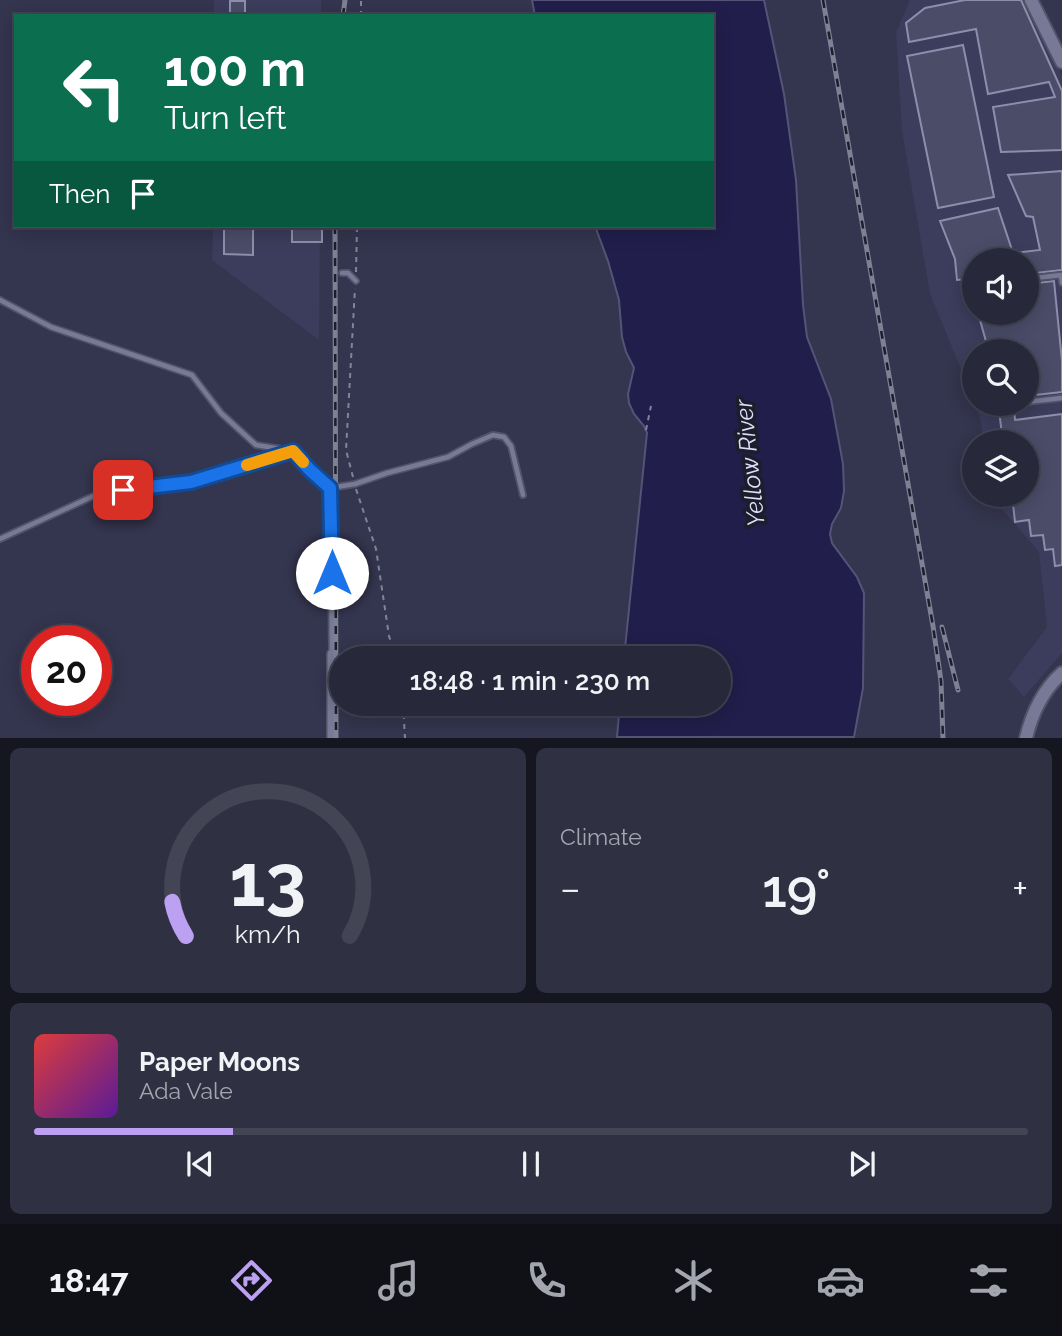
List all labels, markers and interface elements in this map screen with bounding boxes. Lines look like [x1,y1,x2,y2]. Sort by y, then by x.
text: 100 m [164,40,306,97]
icon: left [49,42,140,133]
text: Turn left [164,99,286,136]
icon: arrive [124,175,162,213]
text: Then [49,179,110,209]
map controls [962,248,1039,507]
button: sound [962,248,1039,325]
button: search [962,339,1039,416]
water label: Yellow River [728,397,771,528]
button: layers [962,430,1039,507]
pin [93,460,153,520]
icon: arrive [104,471,142,509]
position arrow [295,536,369,610]
speed limit sign: 20 [21,625,112,716]
text: 18:48 · 1 min · 230 m [410,666,650,696]
text: Climate [560,823,642,850]
text: 13 [230,839,306,924]
text: 19° [762,858,830,919]
text: − [560,866,580,911]
text: + [1012,866,1028,911]
text: km/h [235,919,301,949]
text: Paper Moons [139,1047,300,1077]
text: Ada Vale [139,1077,233,1104]
icon: previous [181,1145,219,1183]
icon: pause [512,1145,550,1183]
icon: next [843,1145,881,1183]
icon: directions [227,1256,276,1305]
icon: music [374,1256,423,1305]
icon: phone [522,1256,571,1305]
icon: climate [669,1256,718,1305]
icon: car [816,1256,865,1305]
icon: filters [964,1256,1013,1305]
text: 18:47 [49,1262,128,1299]

